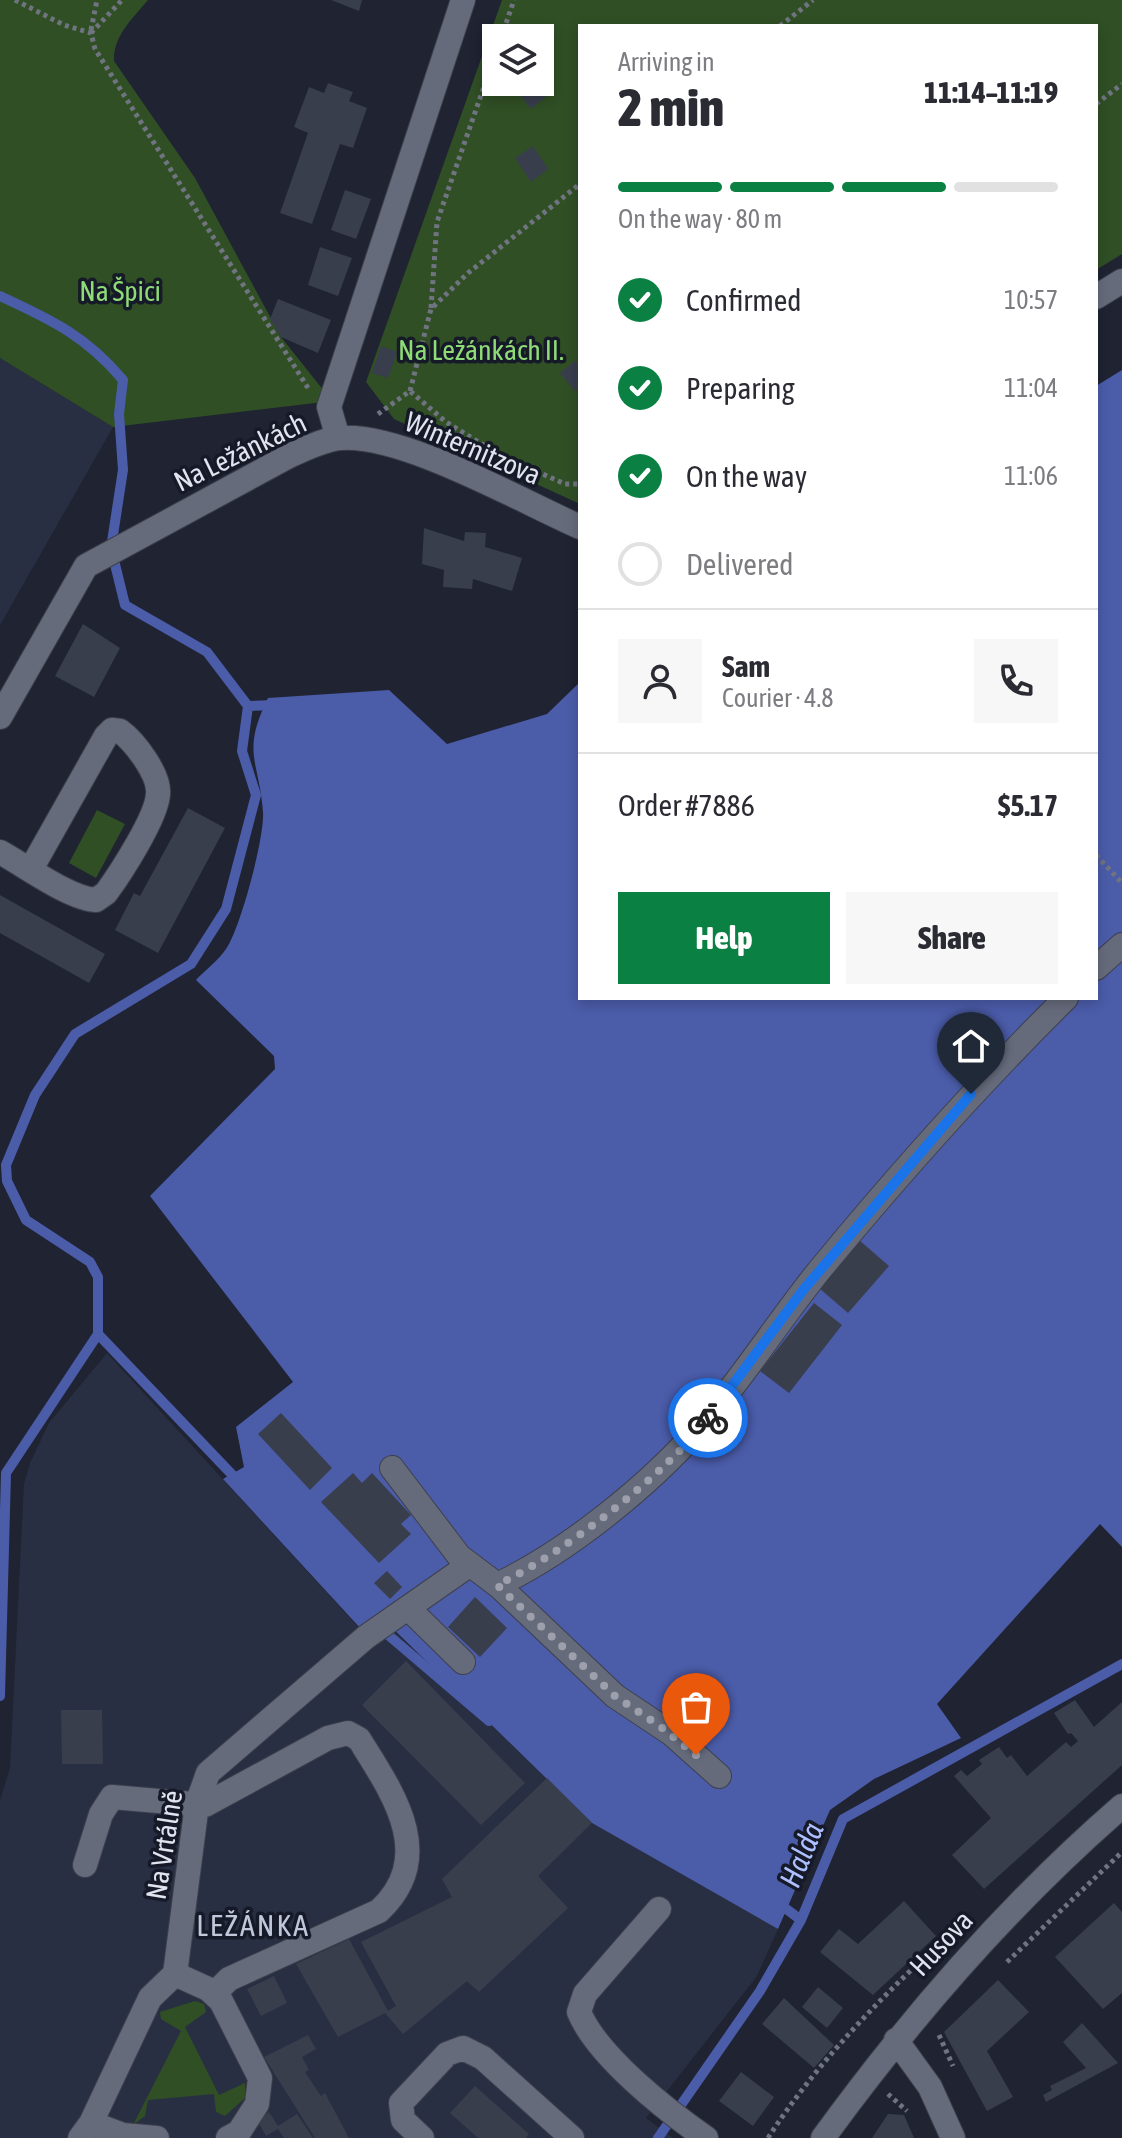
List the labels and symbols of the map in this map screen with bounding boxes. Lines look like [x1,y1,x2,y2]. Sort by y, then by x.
park label: Na Špici [79,275,161,307]
park label: Na Ležánkách II. [398,334,564,366]
street label: Winternitzova [400,405,546,491]
street label: Na Ležánkách [169,406,311,498]
pin [937,1012,1005,1094]
courier [668,1378,748,1458]
pin [662,1673,730,1755]
street label: Na Vrtálně [140,1788,188,1902]
water label: Halda [772,1817,830,1892]
street label: Husova [903,1904,979,1982]
district label: LEŽÁNKA [196,1908,310,1942]

